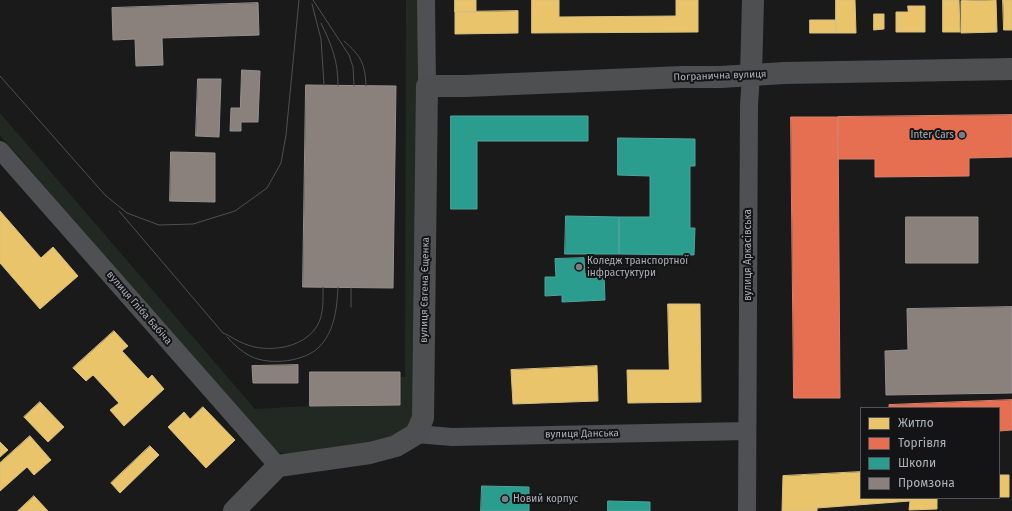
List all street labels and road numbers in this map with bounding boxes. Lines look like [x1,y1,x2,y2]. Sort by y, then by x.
street label: Погранична вулиця [673,68,767,84]
street label: вулиця Аркасівська [742,209,754,301]
street label: вулиця Євгена Єщенка [418,237,432,343]
street label: вулиця Гліба Бабіча [104,269,174,347]
street label: вулиця Данська [545,427,619,441]

